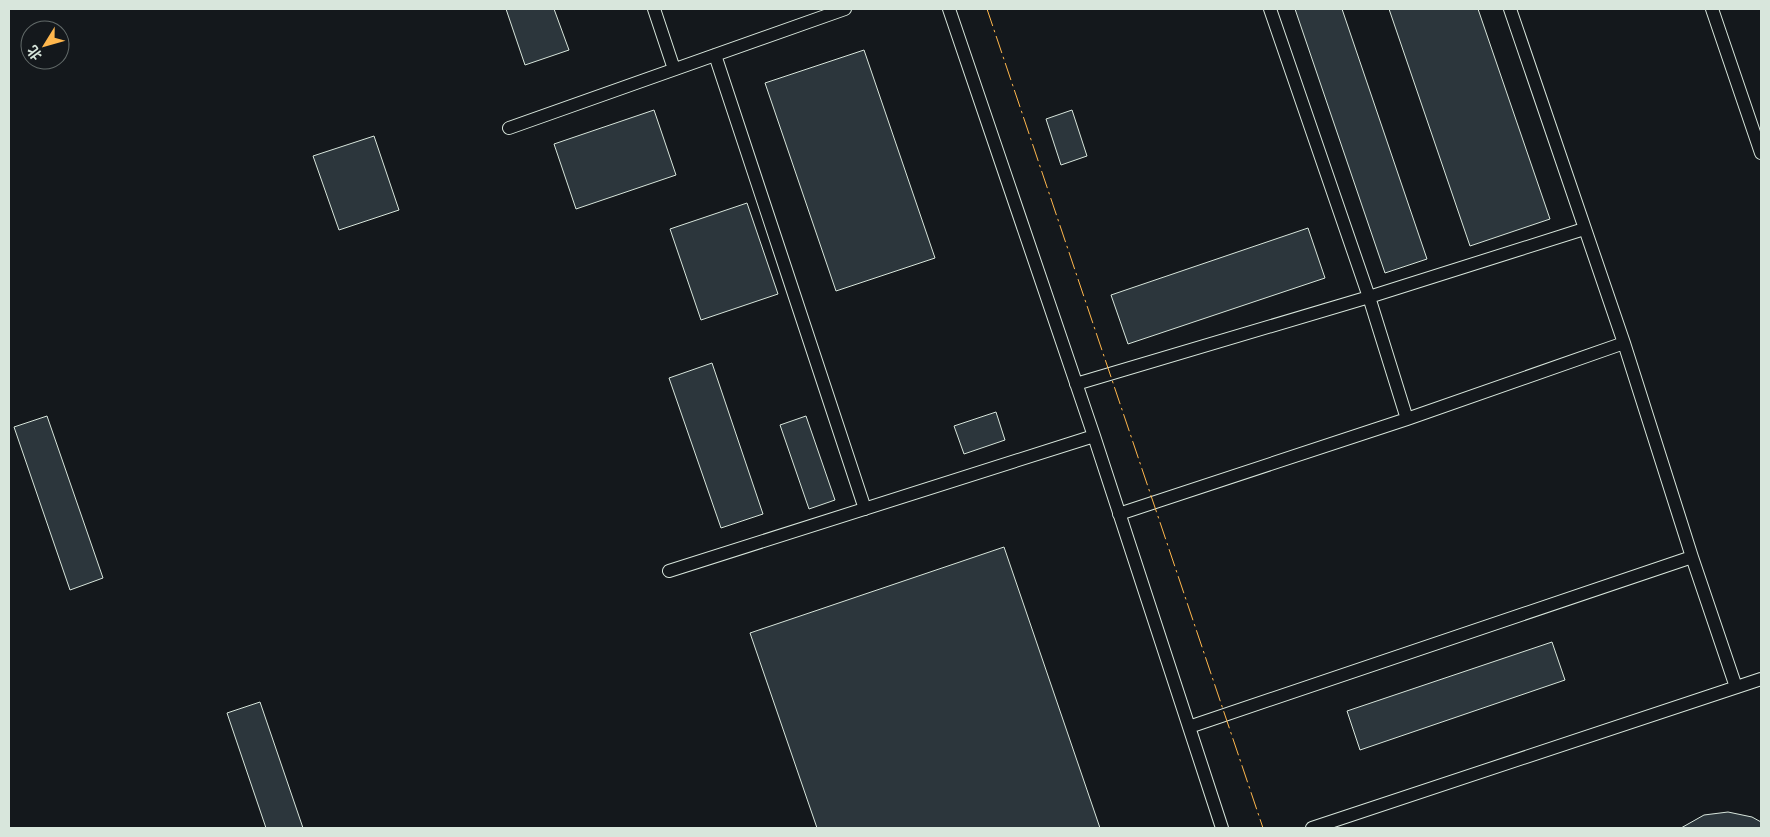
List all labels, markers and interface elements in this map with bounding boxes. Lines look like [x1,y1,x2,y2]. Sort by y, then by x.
north arrow [20,20,70,70]
text: 北 [22,42,46,64]

